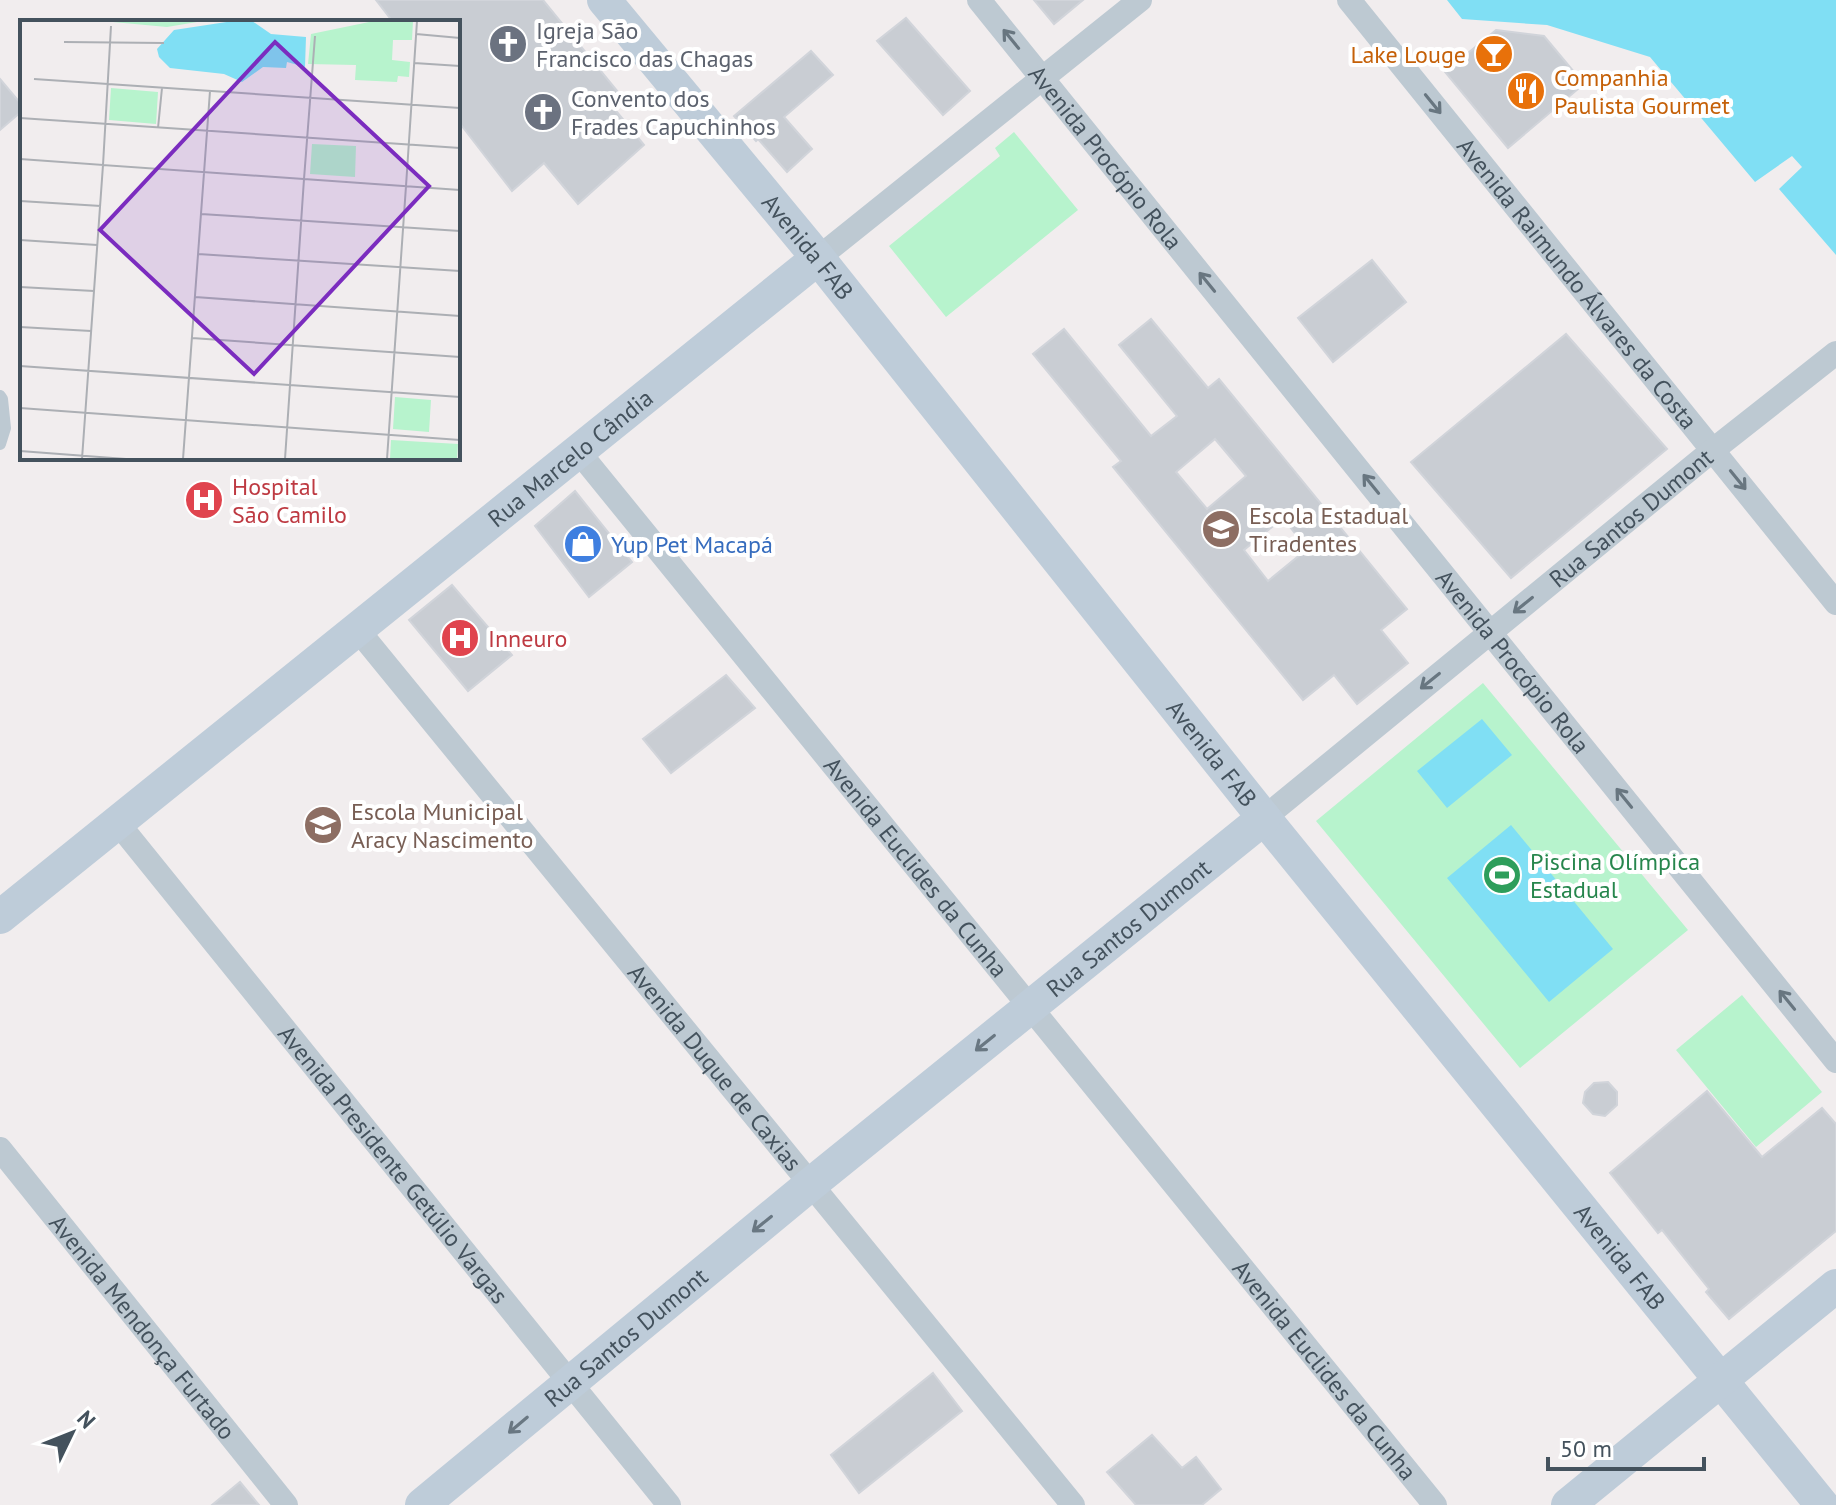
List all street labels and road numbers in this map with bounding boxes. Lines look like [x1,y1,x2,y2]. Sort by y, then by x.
street label: Avenida Procópio Rola [1022,59,1190,256]
street label: Avenida Raimundo Álvares da Costa [1451,131,1705,435]
street label: Avenida FAB [755,187,861,306]
street label: Rua Marcelo Cândia [481,382,659,534]
street label: Rua Santos Dumont [1542,441,1719,594]
street label: Avenida Procópio Rola [1429,563,1597,760]
street label: Avenida FAB [1160,693,1264,813]
street label: Avenida Euclides da Cunha [817,750,1015,983]
street label: Rua Santos Dumont [1040,852,1217,1004]
street label: Avenida Duque de Caxias [621,957,809,1177]
street label: Avenida Presidente Getúlio Vargas [272,1019,515,1310]
street label: Avenida FAB [1568,1197,1673,1316]
street label: Avenida Mendonça Furtado [43,1208,243,1446]
street label: Avenida Euclides da Cunha [1226,1253,1424,1486]
street label: Rua Santos Dumont [538,1261,714,1413]

